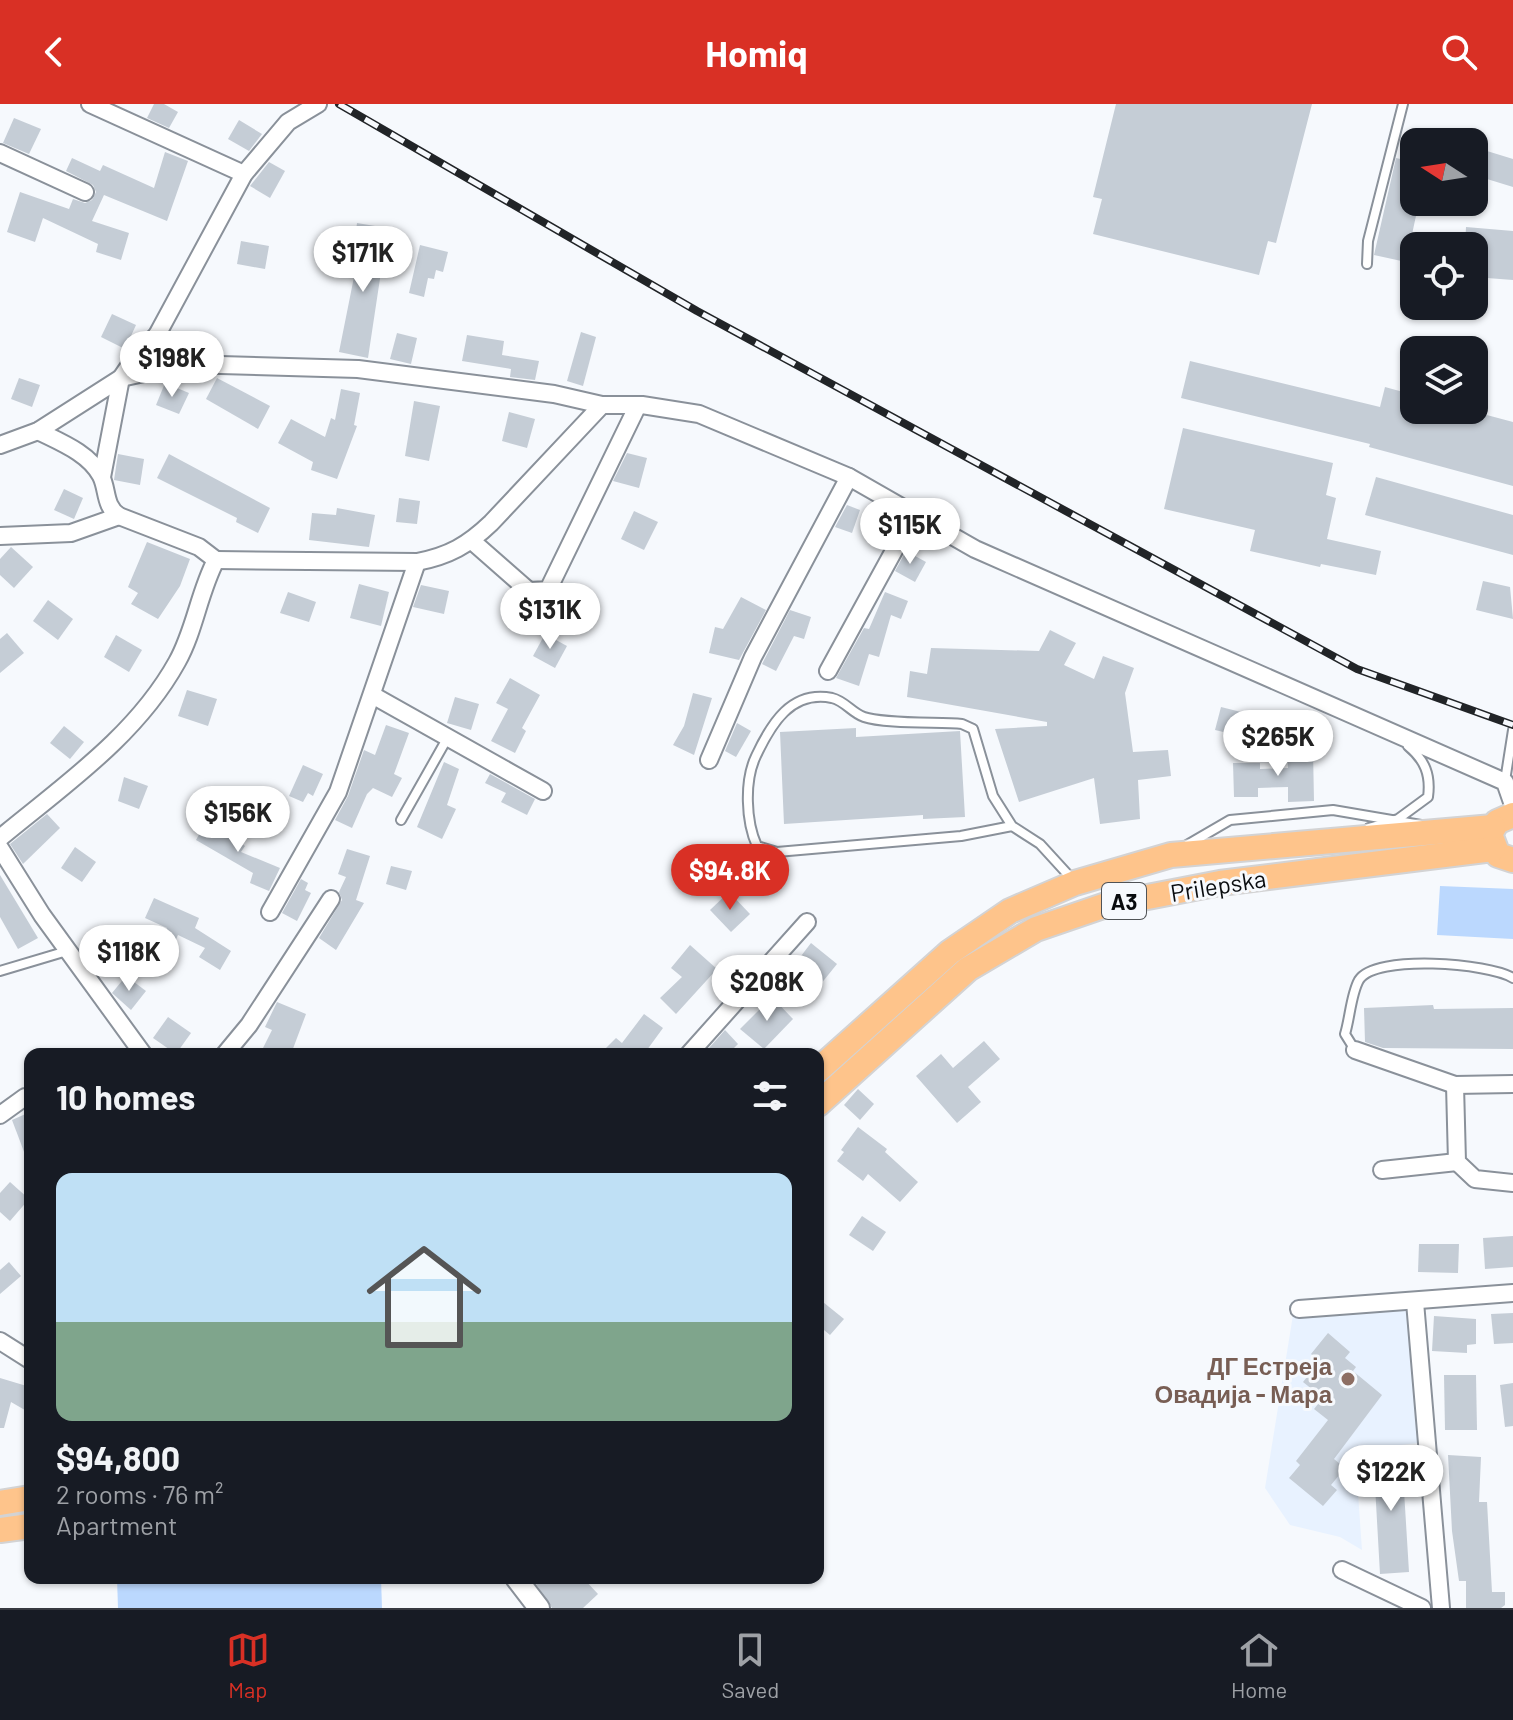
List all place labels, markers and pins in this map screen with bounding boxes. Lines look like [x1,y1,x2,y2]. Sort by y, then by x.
pin: $171K [307,226,419,294]
pin: $198K [116,331,228,399]
pin: $115K [854,498,966,566]
pin: $131K [494,583,606,651]
pin: $265K [1222,710,1334,778]
pin: $156K [182,786,294,854]
pin: $94.8K [665,844,795,912]
pin: $118K [73,925,185,993]
pin: $208K [711,955,823,1023]
place label: ДГ Естреја Овадија - Мара [1154,1351,1333,1408]
marker: ДГ Естреја Овадија - Мара [1339,1370,1357,1388]
pin: $122K [1335,1445,1447,1513]

